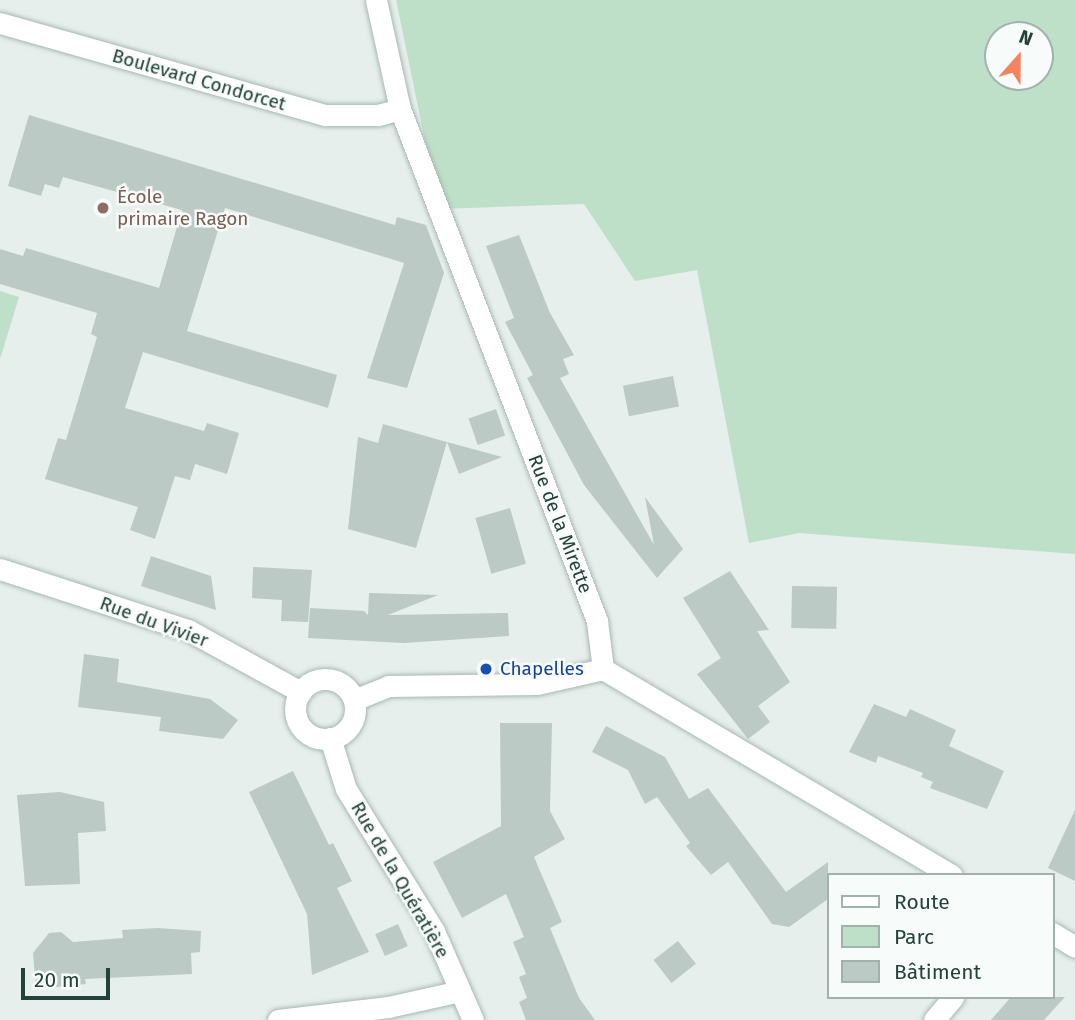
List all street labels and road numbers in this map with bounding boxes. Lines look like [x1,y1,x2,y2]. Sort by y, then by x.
street label: Boulevard Condorcet [110,44,288,116]
street label: Rue de la Mirette [523,451,597,597]
street label: Rue du Vivier [97,592,211,652]
street label: Rue de la Quératière [346,798,454,962]

